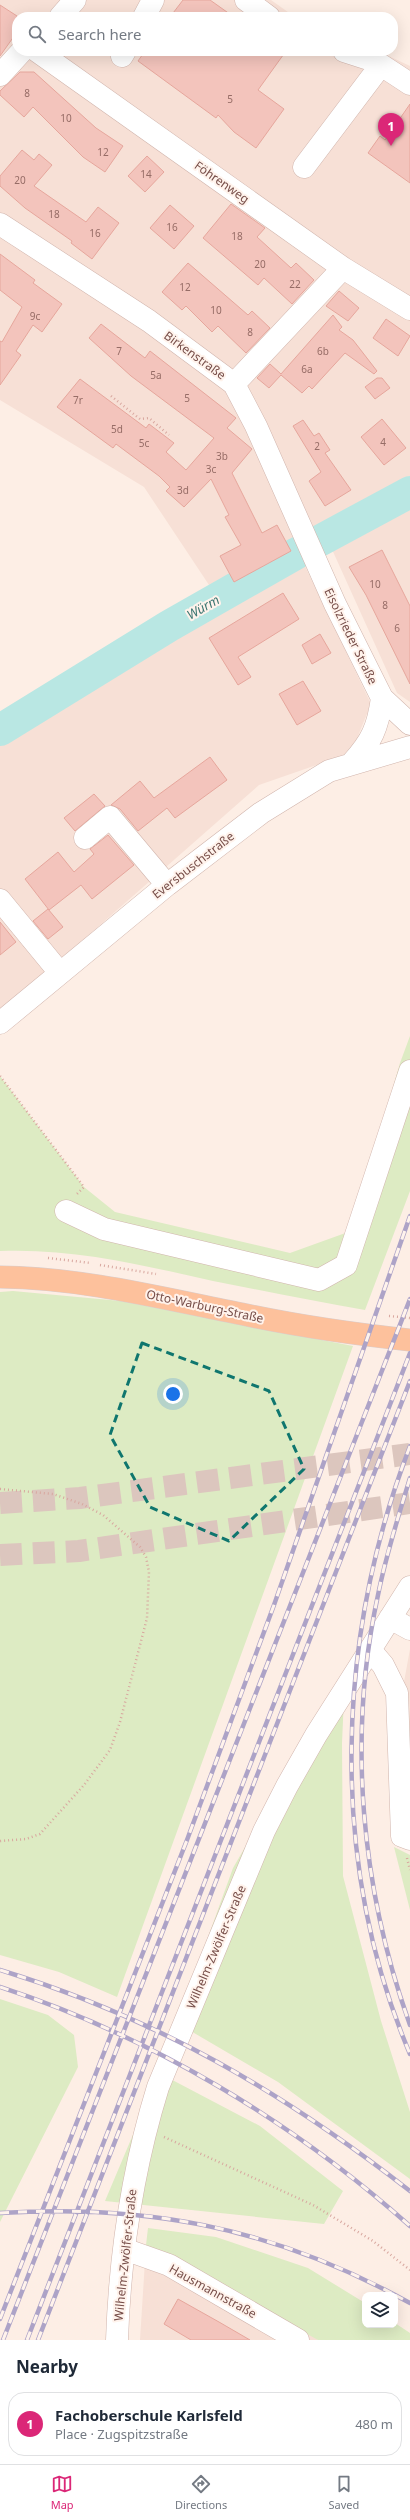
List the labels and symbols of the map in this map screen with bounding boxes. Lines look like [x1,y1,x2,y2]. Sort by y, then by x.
house number: 8 [24,86,30,100]
house number: 5 [227,92,233,106]
house number: 10 [60,111,72,125]
pin: 1 [378,113,404,146]
house number: 12 [97,145,109,159]
street label: Föhrenweg [191,157,253,207]
house number: 14 [140,167,152,181]
house number: 20 [14,173,26,187]
house number: 18 [48,207,60,221]
house number: 16 [166,220,178,234]
house number: 16 [89,226,101,240]
house number: 18 [231,229,243,243]
house number: 20 [254,257,266,271]
house number: 22 [289,277,301,291]
house number: 12 [179,280,191,294]
house number: 10 [210,303,222,317]
house number: 9c [30,309,40,323]
house number: 8 [247,325,253,339]
street label: Birkenstraße [161,327,229,383]
house number: 7 [116,344,122,358]
house number: 6b [317,344,329,358]
house number: 6a [301,362,313,376]
house number: 5a [150,368,162,382]
house number: 5 [184,391,190,405]
house number: 7r [73,393,83,407]
house number: 5d [111,422,123,436]
house number: 4 [380,435,386,449]
house number: 5c [139,436,149,450]
house number: 2 [314,439,320,453]
house number: 3b [216,449,228,463]
house number: 3c [206,462,216,476]
house number: 3d [177,483,189,497]
house number: 10 [369,577,381,591]
street label: Eisolzrieder Straße [320,585,382,687]
water label: Würm [183,590,223,624]
house number: 8 [382,598,388,612]
house number: 6 [394,621,400,635]
street label: Eversbuschstraße [148,827,238,902]
street label: Otto-Warburg-Straße [145,1285,265,1327]
your location [163,1384,183,1404]
street label: Wilhelm-Zwölfer-Straße [182,1882,250,2011]
street label: Wilhelm-Zwölfer-Straße [110,2188,140,2322]
street label: Hausmannstraße [166,2260,260,2322]

